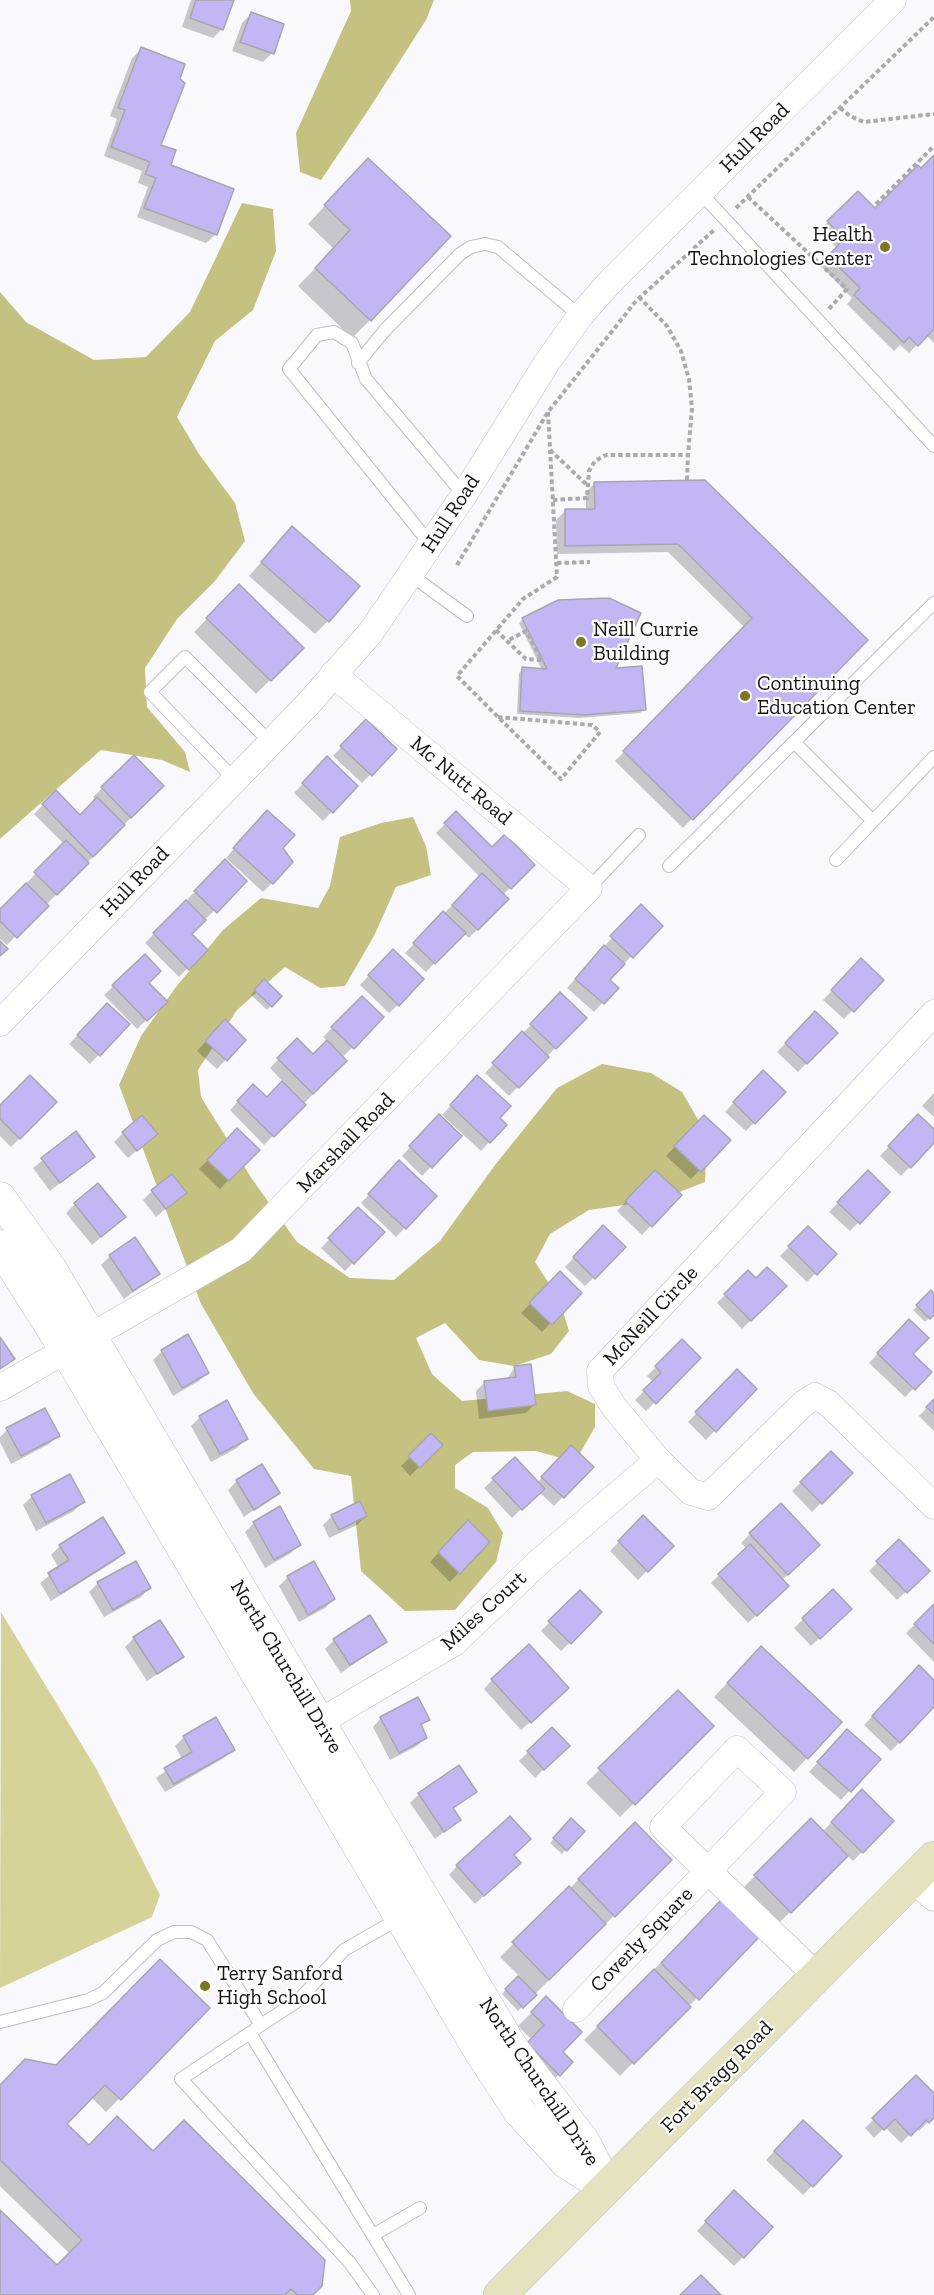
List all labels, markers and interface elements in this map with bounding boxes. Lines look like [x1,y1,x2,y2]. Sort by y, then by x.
street label: Hull Road [715,98,795,178]
place label: Health Technologies Center [688,222,873,272]
marker: Health Technologies Center [878,240,892,254]
street label: Hull Road [416,470,486,558]
place label: Neill Currie Building [593,617,698,667]
marker: Neill Currie Building [574,635,588,649]
place label: Continuing Education Center [757,671,916,721]
marker: Continuing Education Center [738,689,752,703]
street label: Mc Nutt Road [405,731,517,831]
street label: Hull Road [95,841,175,923]
street label: Marshall Road [292,1088,400,1198]
street label: McNeill Circle [598,1261,704,1371]
street label: Miles Court [436,1566,532,1656]
street label: North Churchill Drive [224,1576,348,1758]
street label: Coverly Square [585,1882,699,1998]
place label: Terry Sanford High School [217,1961,343,2011]
marker: Terry Sanford High School [198,1979,212,1993]
street label: North Churchill Drive [473,1993,605,2171]
street label: Fort Bragg Road [656,2016,778,2138]

